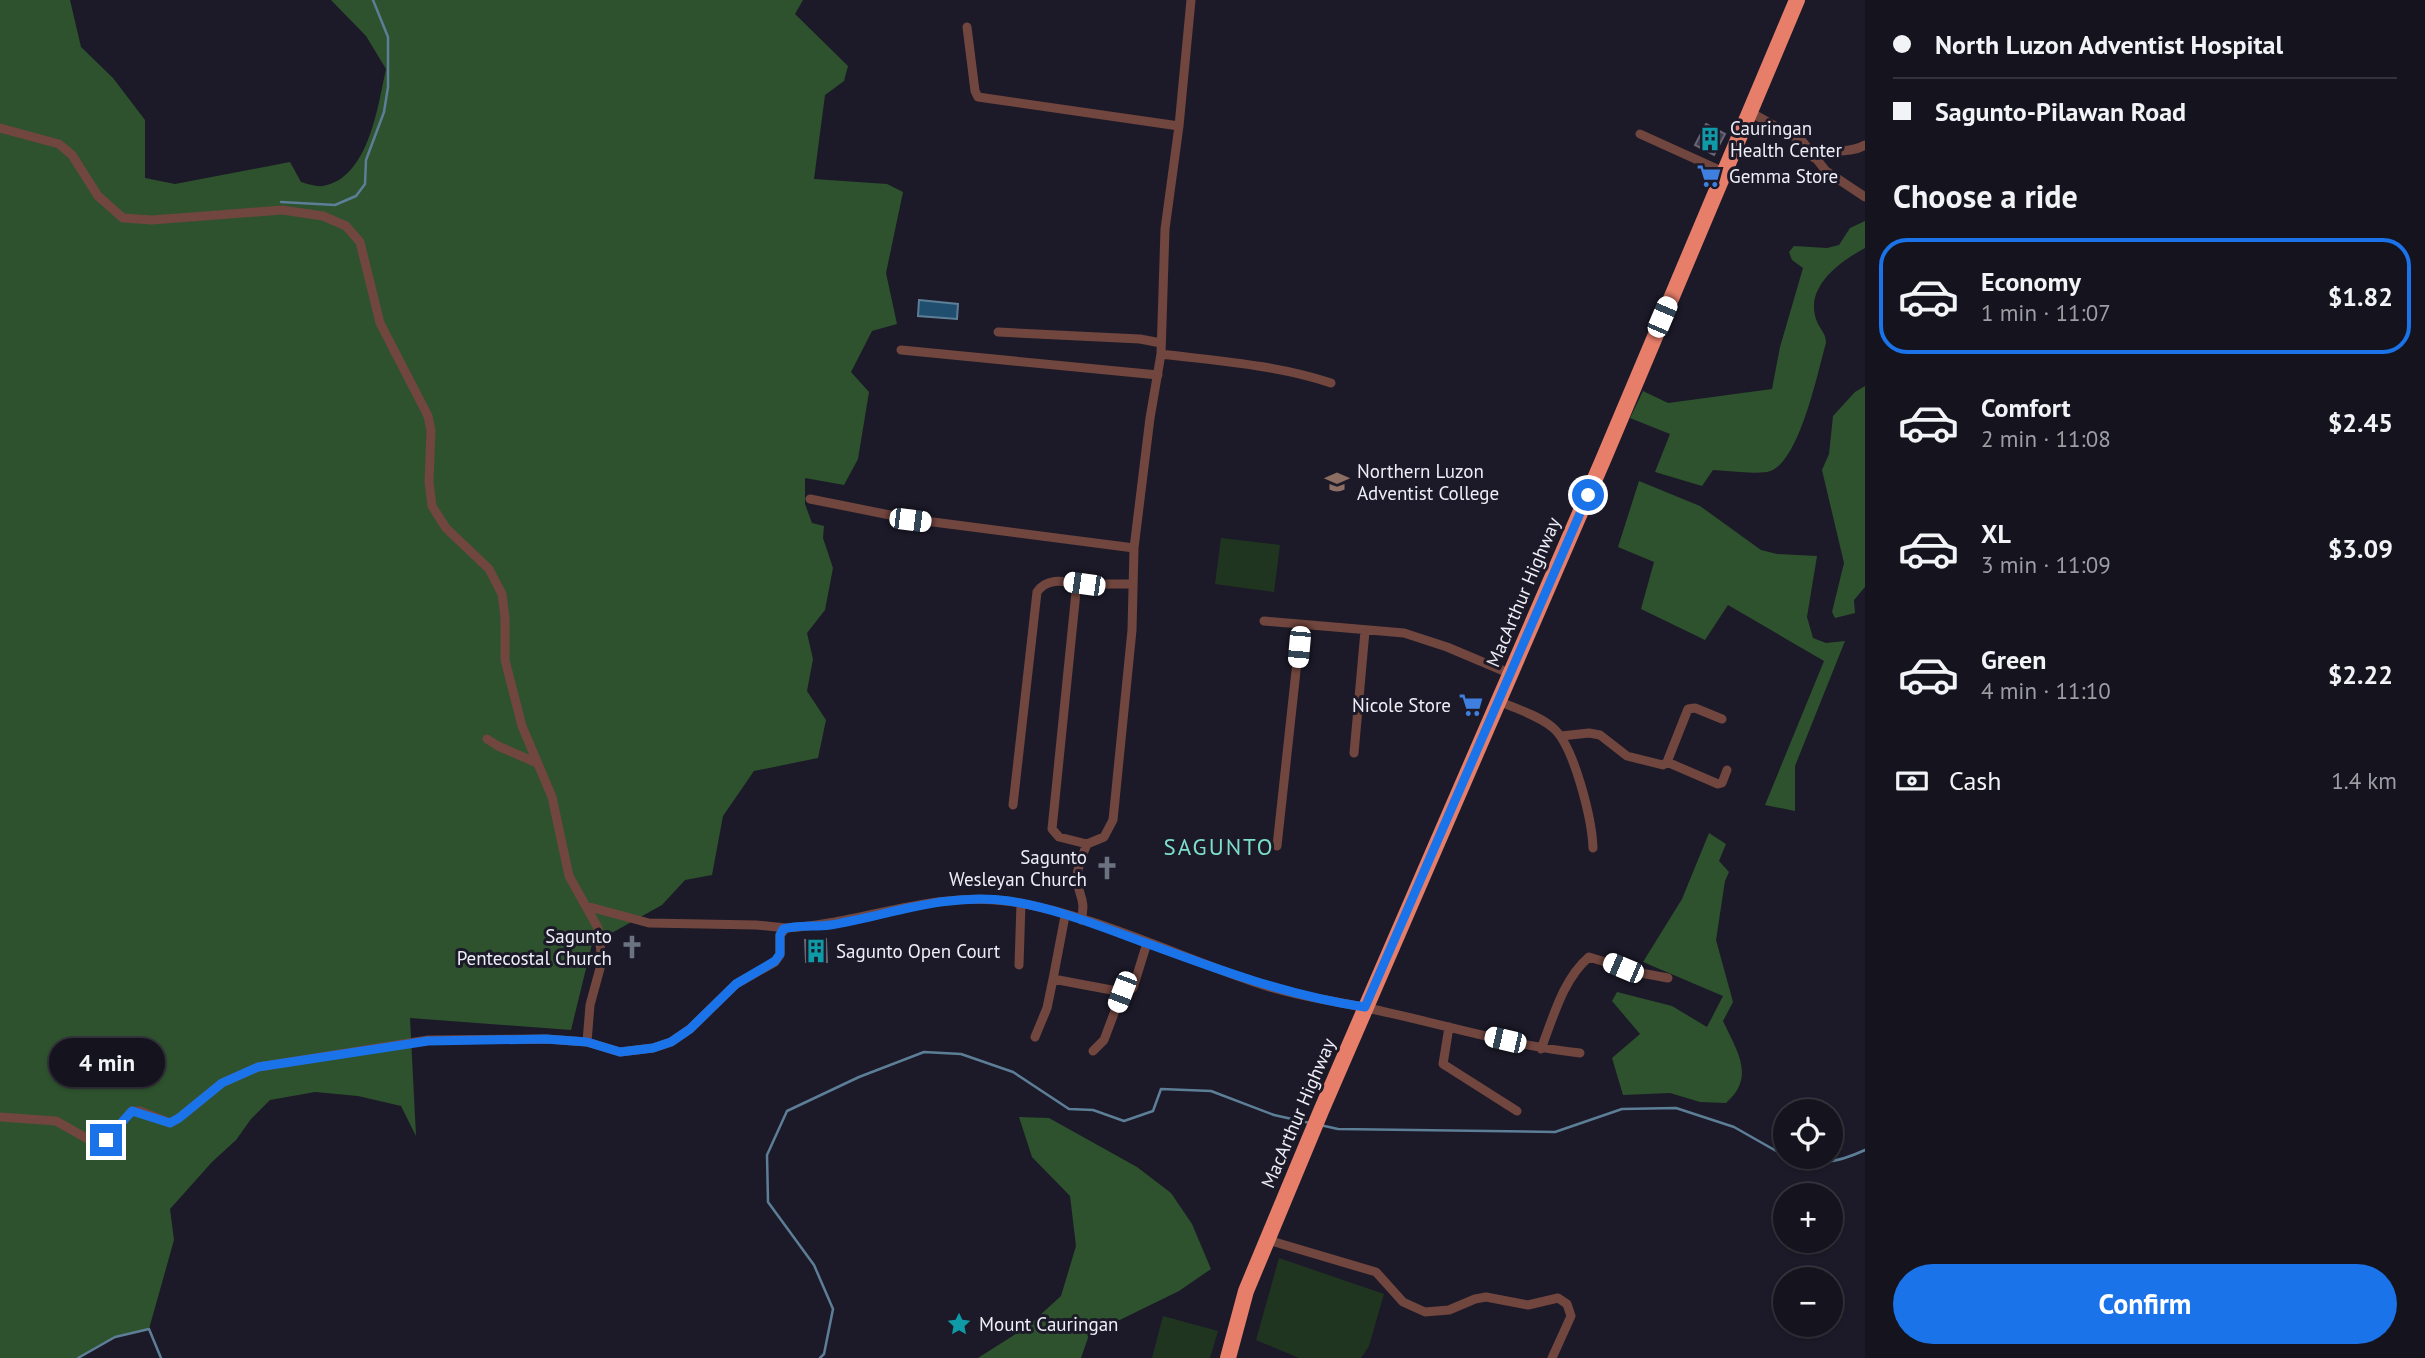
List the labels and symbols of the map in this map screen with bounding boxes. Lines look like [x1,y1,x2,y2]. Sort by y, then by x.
place label: Cauringan Health Center [1730,116,1842,162]
building icon: Cauringan Health Center [1696,125,1724,153]
supermarket icon: Gemma Store [1695,162,1723,190]
place label: Gemma Store [1729,164,1838,188]
car [1645,294,1680,340]
place label: Northern Luzon Adventist College [1357,459,1499,505]
school or university icon: Northern Luzon Adventist College [1323,468,1351,496]
route start [1572,479,1604,511]
car [888,507,933,533]
street label: MacArthur Highway [1481,513,1565,671]
car [1062,571,1107,597]
car [1287,625,1312,669]
supermarket icon: Nicole Store [1457,691,1485,719]
place label: Nicole Store [1352,693,1451,717]
district label: SAGUNTO [1163,832,1275,861]
place label: Sagunto Wesleyan Church [949,845,1087,891]
church icon: Sagunto Wesleyan Church [1093,854,1121,882]
place label: Sagunto Pentecostal Church [457,924,612,970]
church icon: Sagunto Pentecostal Church [618,933,646,961]
building icon: Sagunto Open Court [802,937,830,965]
place label: Sagunto Open Court [836,939,1001,963]
car [1600,950,1647,986]
car [1105,969,1140,1015]
car [1483,1025,1528,1055]
street label: MacArthur Highway [1256,1034,1340,1192]
callout: 4 min [48,1038,164,1088]
route end [90,1124,122,1156]
place icon: Mount Cauringan [945,1310,973,1338]
place label: Mount Cauringan [979,1312,1119,1336]

